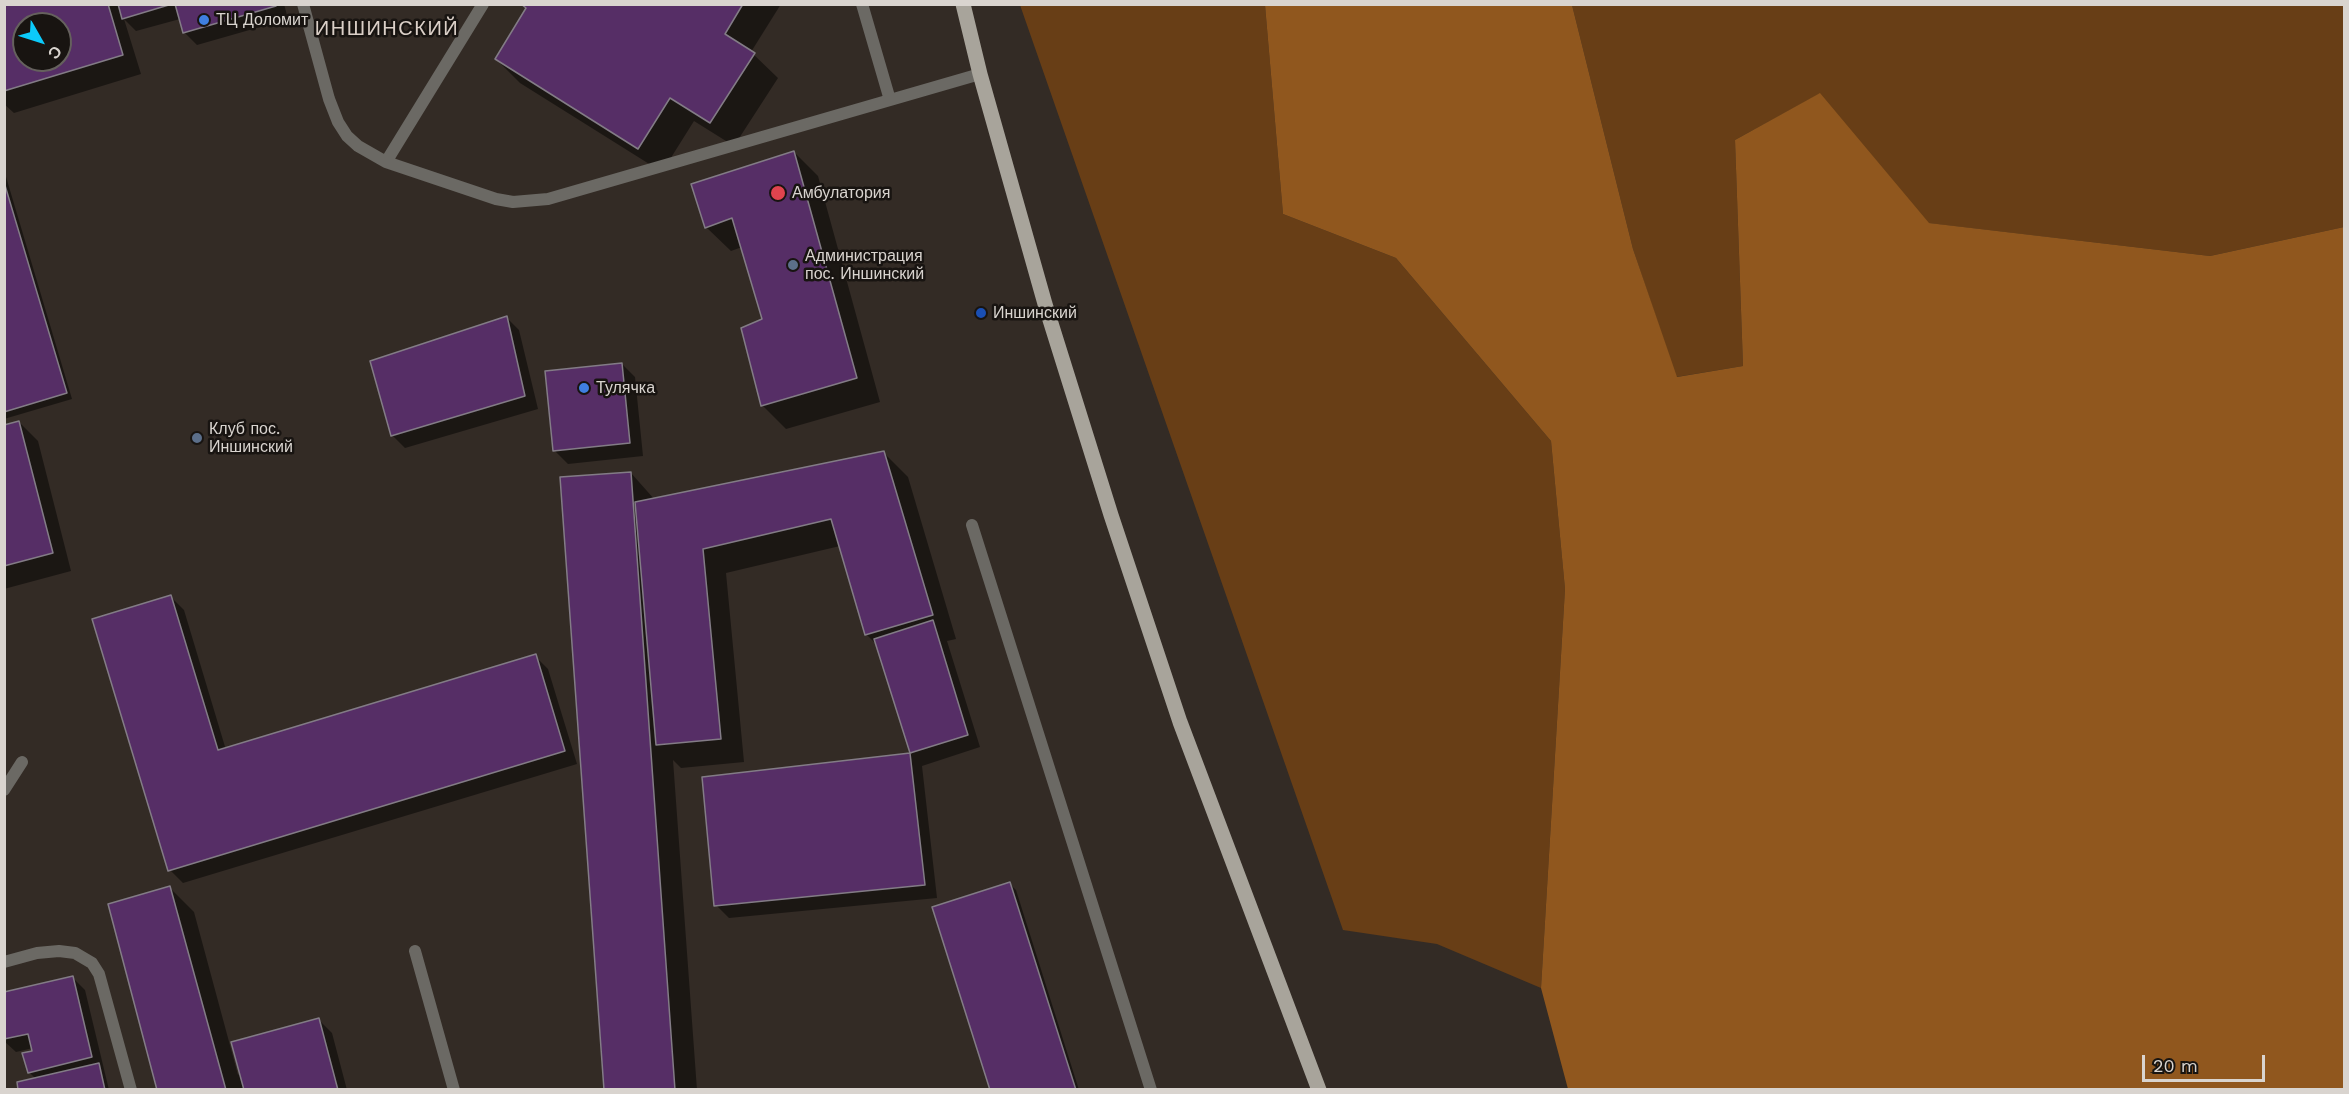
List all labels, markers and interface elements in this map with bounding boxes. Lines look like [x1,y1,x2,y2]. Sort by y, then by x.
place label: ТЦ Доломит [216,10,308,30]
north arrow [12,12,72,72]
marker: ТЦ Доломит [197,13,211,27]
district label: ИНШИНСКИЙ [315,17,459,41]
text: С [44,42,66,63]
place label: Амбулатория [792,183,890,203]
marker: Амбулатория [769,184,787,202]
place label: Администрация пос. Иншинский [805,246,924,284]
marker: Администрация пос. Иншинский [786,258,800,272]
place label: Иншинский [993,303,1077,323]
marker: Иншинский [974,306,988,320]
place label: Тулячка [596,378,655,398]
marker: Тулячка [577,381,591,395]
place label: Клуб пос. Иншинский [209,419,293,457]
marker: Клуб пос. Иншинский [190,431,204,445]
scale bar [2145,1043,2268,1081]
text: 20 m [2153,1055,2198,1076]

